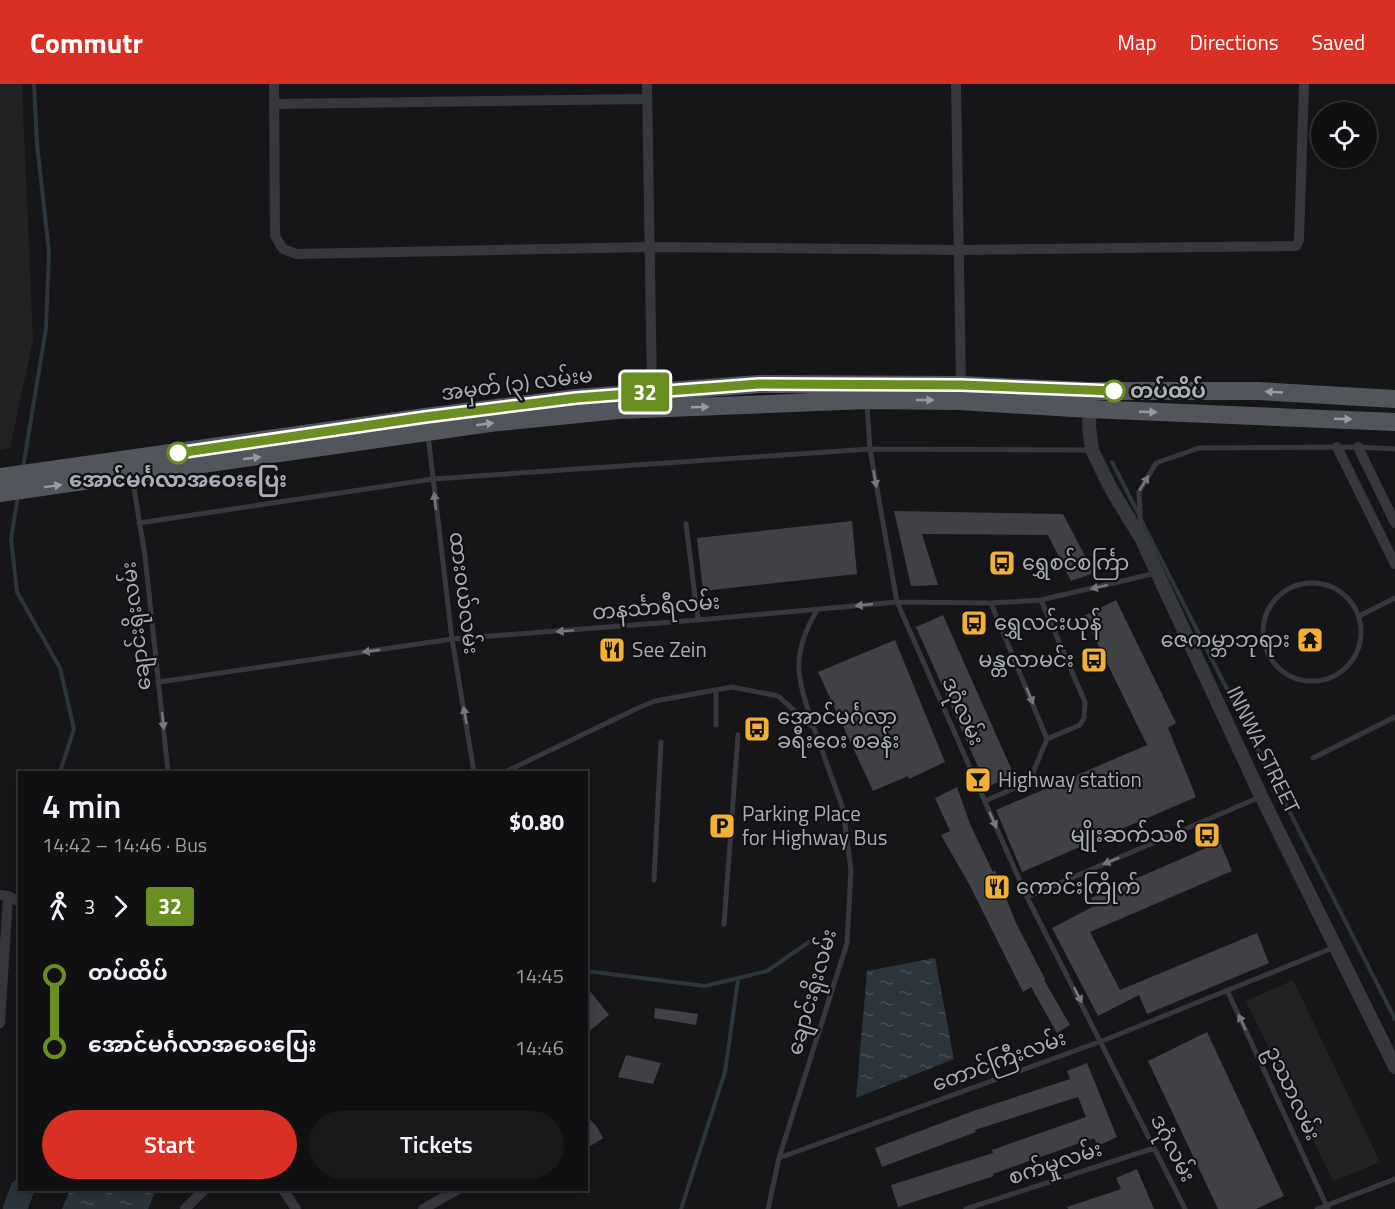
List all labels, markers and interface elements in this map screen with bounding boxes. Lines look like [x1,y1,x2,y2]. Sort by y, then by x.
text: Commutr [30,21,143,64]
text: Map [1117,26,1157,58]
text: Directions [1190,26,1279,58]
text: Saved [1312,26,1365,58]
map controls [1311,102,1377,168]
button: locate [1311,102,1377,168]
street label: အမှတ် (၃) လမ်းမ [439,358,595,410]
line badge: 32 [618,372,672,412]
place label: တပ်ထိပ် [1130,374,1206,406]
text: 32 [633,376,657,408]
marker: တပ်ထိပ် [1103,380,1125,402]
one-way arrow [1264,388,1283,397]
one-way arrow [916,395,935,405]
one-way arrow [691,402,710,412]
one-way arrow [1138,407,1157,416]
one-way arrow [1333,414,1352,423]
one-way arrow [476,419,495,428]
marker: အောင်မင်္ဂလာအဝေးပြေး [167,442,189,464]
one-way arrow [243,453,262,462]
place label: အောင်မင်္ဂလာအဝေးပြေး [69,463,287,497]
one-way arrow [871,470,880,489]
one-way arrow [1139,475,1150,491]
one-way arrow [43,481,62,491]
one-way arrow [431,491,440,510]
street label: ထားဝယ်လမ်း [442,530,488,656]
place label: ရွှေစင်စင်္ကြာ [1022,546,1129,580]
bus stop icon: ရွှေစင်စင်္ကြာ [987,548,1017,578]
street label: ချောင်းရိုးလမ်း [111,559,162,692]
one-way arrow [1089,582,1108,592]
street label: တနင်္သာရီလမ်း [591,584,721,630]
one-way arrow [854,600,873,610]
place label: ရွှေလင်းယုန် [994,606,1102,640]
bus stop icon: ရွှေလင်းယုန် [959,608,989,638]
place label: ဇေကမ္ဘာဘုရား [1160,623,1290,657]
temple icon: ဇေကမ္ဘာဘုရား [1295,625,1325,655]
one-way arrow [555,626,574,635]
place label: See Zein [632,633,707,665]
restaurant icon: See Zein [597,635,627,665]
place label: မန္တလာမင်း [978,643,1074,677]
bus stop icon: မန္တလာမင်း [1079,645,1109,675]
one-way arrow [361,647,380,656]
street label: ဒဂုံလမ်း [933,671,993,751]
street label: INNWA STREET [1219,680,1309,819]
one-way arrow [1026,687,1035,705]
place label: အောင်မင်္ဂလာ ခရီးဝေး စခန်း [777,700,900,758]
one-way arrow [460,705,469,724]
one-way arrow [158,711,168,730]
bus stop icon: အောင်မင်္ဂလာ ခရီးဝေး စခန်း [742,714,772,744]
place label: Highway station [998,763,1142,795]
bar icon: Highway station [963,765,993,795]
text: 4 min [42,781,121,831]
place label: Parking Place for Highway Bus [742,797,887,853]
text: $0.80 [509,805,564,839]
parking icon: Parking Place for Highway Bus [707,811,737,841]
one-way arrow [988,811,998,829]
place label: မျိုးဆက်သစ် [1071,818,1188,853]
bus stop icon: မျိုးဆက်သစ် [1192,820,1222,850]
text: 14:42 – 14:46 · Bus [42,829,207,860]
one-way arrow [1102,857,1120,866]
place label: ကောင်းကြိုက် [1016,870,1141,904]
restaurant icon: ကောင်းကြိုက် [982,872,1012,902]
icon: walk [42,890,75,923]
icon: forward [104,890,137,923]
text: 32 [158,890,182,922]
text: 3 [84,891,95,922]
street label: ချောင်းရိုးလမ်း [778,925,847,1059]
text: တပ်ထိပ် [88,955,168,989]
text: 14:45 [515,960,564,991]
one-way arrow [1073,987,1083,1004]
one-way arrow [1238,1014,1247,1031]
street label: တောင်ကြီးလမ်း [927,1021,1071,1101]
text: အောင်မင်္ဂလာအဝေးပြေး [88,1027,317,1061]
text: 14:46 [515,1032,564,1063]
street label: ဥဿာလမ်း [1256,1040,1330,1146]
street label: ဒဂုံလမ်း [1141,1108,1205,1188]
button: Start [42,1110,297,1179]
button: Tickets [309,1110,564,1179]
street label: စက်မှုလမ်း [1004,1132,1106,1194]

